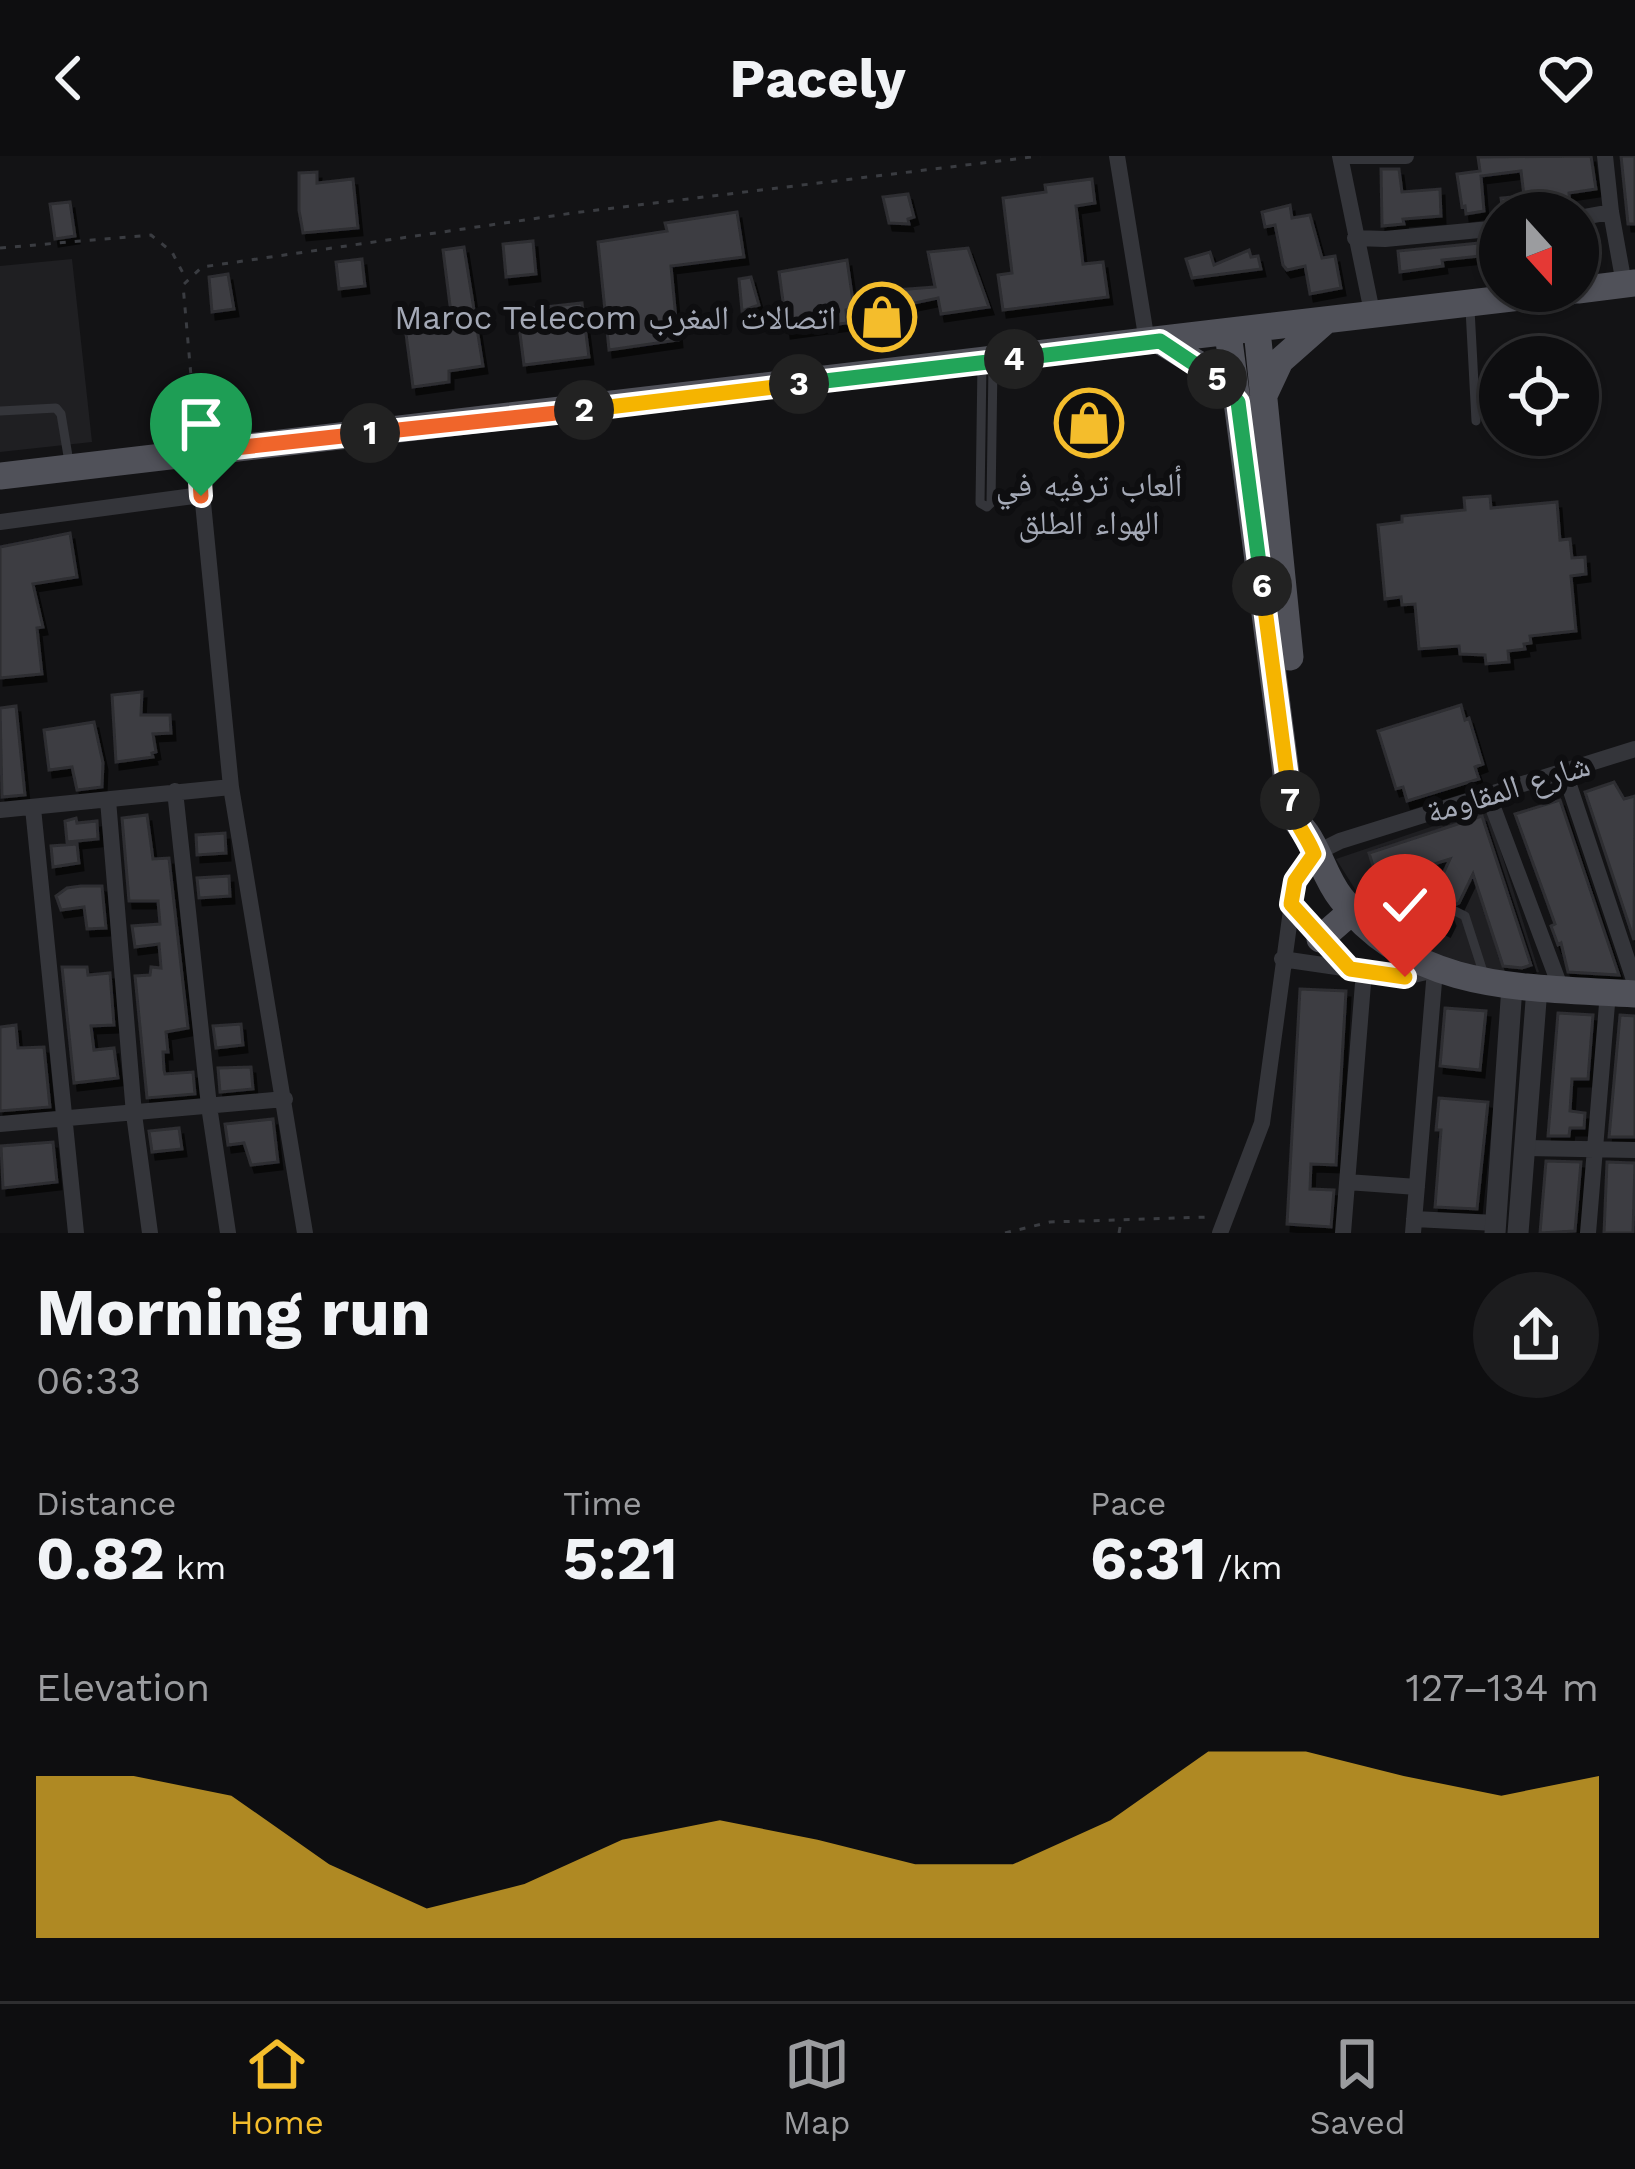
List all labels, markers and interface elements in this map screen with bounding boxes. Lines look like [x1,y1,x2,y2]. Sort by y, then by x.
icon: back [36,45,102,111]
icon: heart [1533,45,1599,111]
text: Pacely [729,47,906,110]
north arrow [1479,192,1599,312]
map controls [1479,192,1599,456]
shop icon: Maroc Telecom اتصالات المغرب [847,282,917,352]
place label: Maroc Telecom اتصالات المغرب [394,298,836,337]
pin: 4 [984,329,1044,389]
button: locate [1479,336,1599,456]
text: 4 [1003,339,1025,378]
pin: 5 [1187,349,1247,409]
pin: 3 [769,354,829,414]
text: 5 [1207,359,1227,398]
text: 3 [789,364,809,403]
pin [150,373,252,496]
pin: 2 [554,380,614,440]
shop icon: ألعاب ترفيه في الهواء الطلق [1054,388,1124,458]
text: 2 [574,390,594,429]
icon: arrive [168,391,234,457]
pin: 1 [340,403,400,463]
text: 1 [363,413,377,452]
place label: ألعاب ترفيه في الهواء الطلق [996,465,1182,543]
pin: 6 [1232,556,1292,616]
text: 6 [1252,566,1272,605]
street label: شارع المقاومة [1421,745,1595,832]
pin: 7 [1260,770,1320,830]
text: 7 [1280,780,1300,819]
pin [1354,854,1456,977]
icon: check [1372,872,1438,938]
button: share [1473,1272,1599,1398]
text: Morning run [36,1274,431,1351]
text: 06:33 [36,1358,141,1403]
text: Distance [36,1484,176,1523]
text: Time [563,1484,642,1523]
text: Pace [1090,1484,1166,1523]
text: 0.82 [36,1523,165,1594]
text: 5:21 [563,1523,678,1594]
text: 6:31 [1090,1523,1207,1594]
text: km [165,1548,226,1587]
text: /km [1207,1548,1282,1587]
text: Elevation [36,1665,210,1710]
text: 127–134 m [1405,1665,1599,1710]
tab: Home [230,2031,324,2142]
tab: Map [783,2031,850,2142]
tab: Saved [1310,2031,1405,2142]

